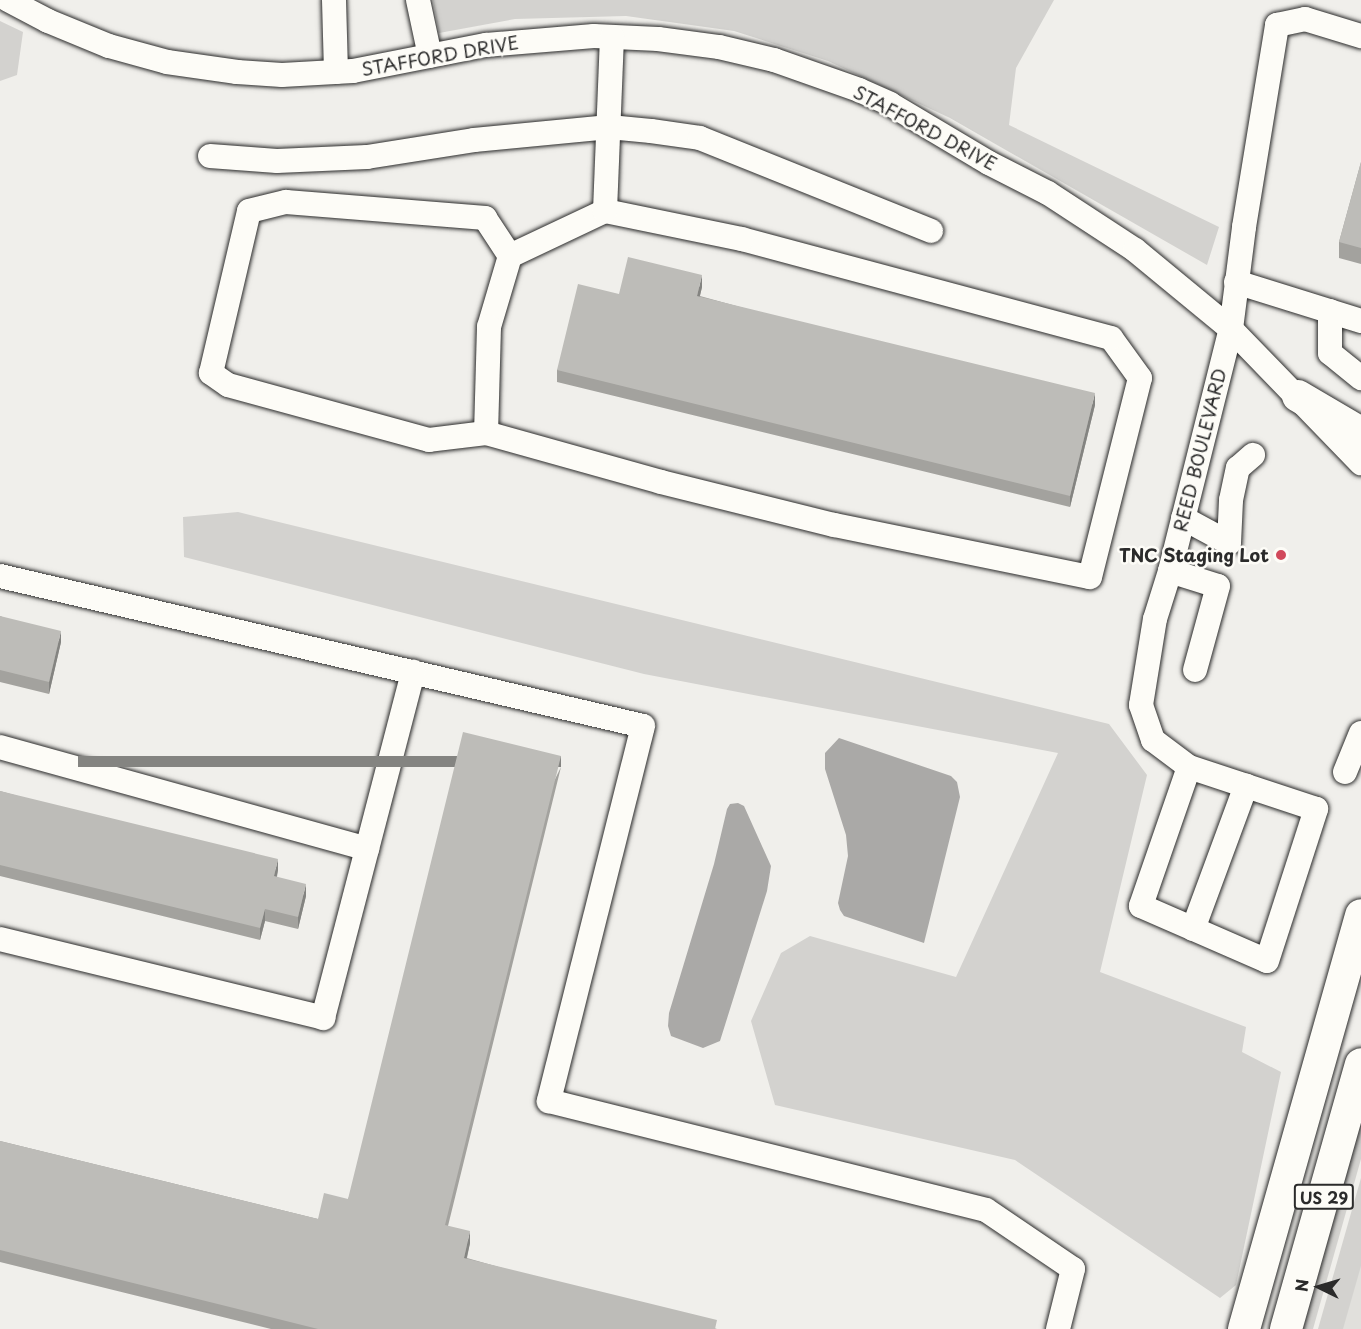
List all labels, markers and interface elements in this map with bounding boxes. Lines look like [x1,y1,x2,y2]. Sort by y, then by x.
street label: STAFFORD DRIVE [360,32,520,80]
street label: STAFFORD DRIVE [850,81,1000,175]
street label: REED BOULEVARD [1169,366,1231,534]
place label: TNC Staging Lot [1116,544,1269,566]
marker: TNC Staging Lot [1274,548,1288,562]
road number: US 29 [1294,1184,1354,1210]
north arrow [1289,1257,1349,1317]
text: N [1289,1278,1314,1293]

